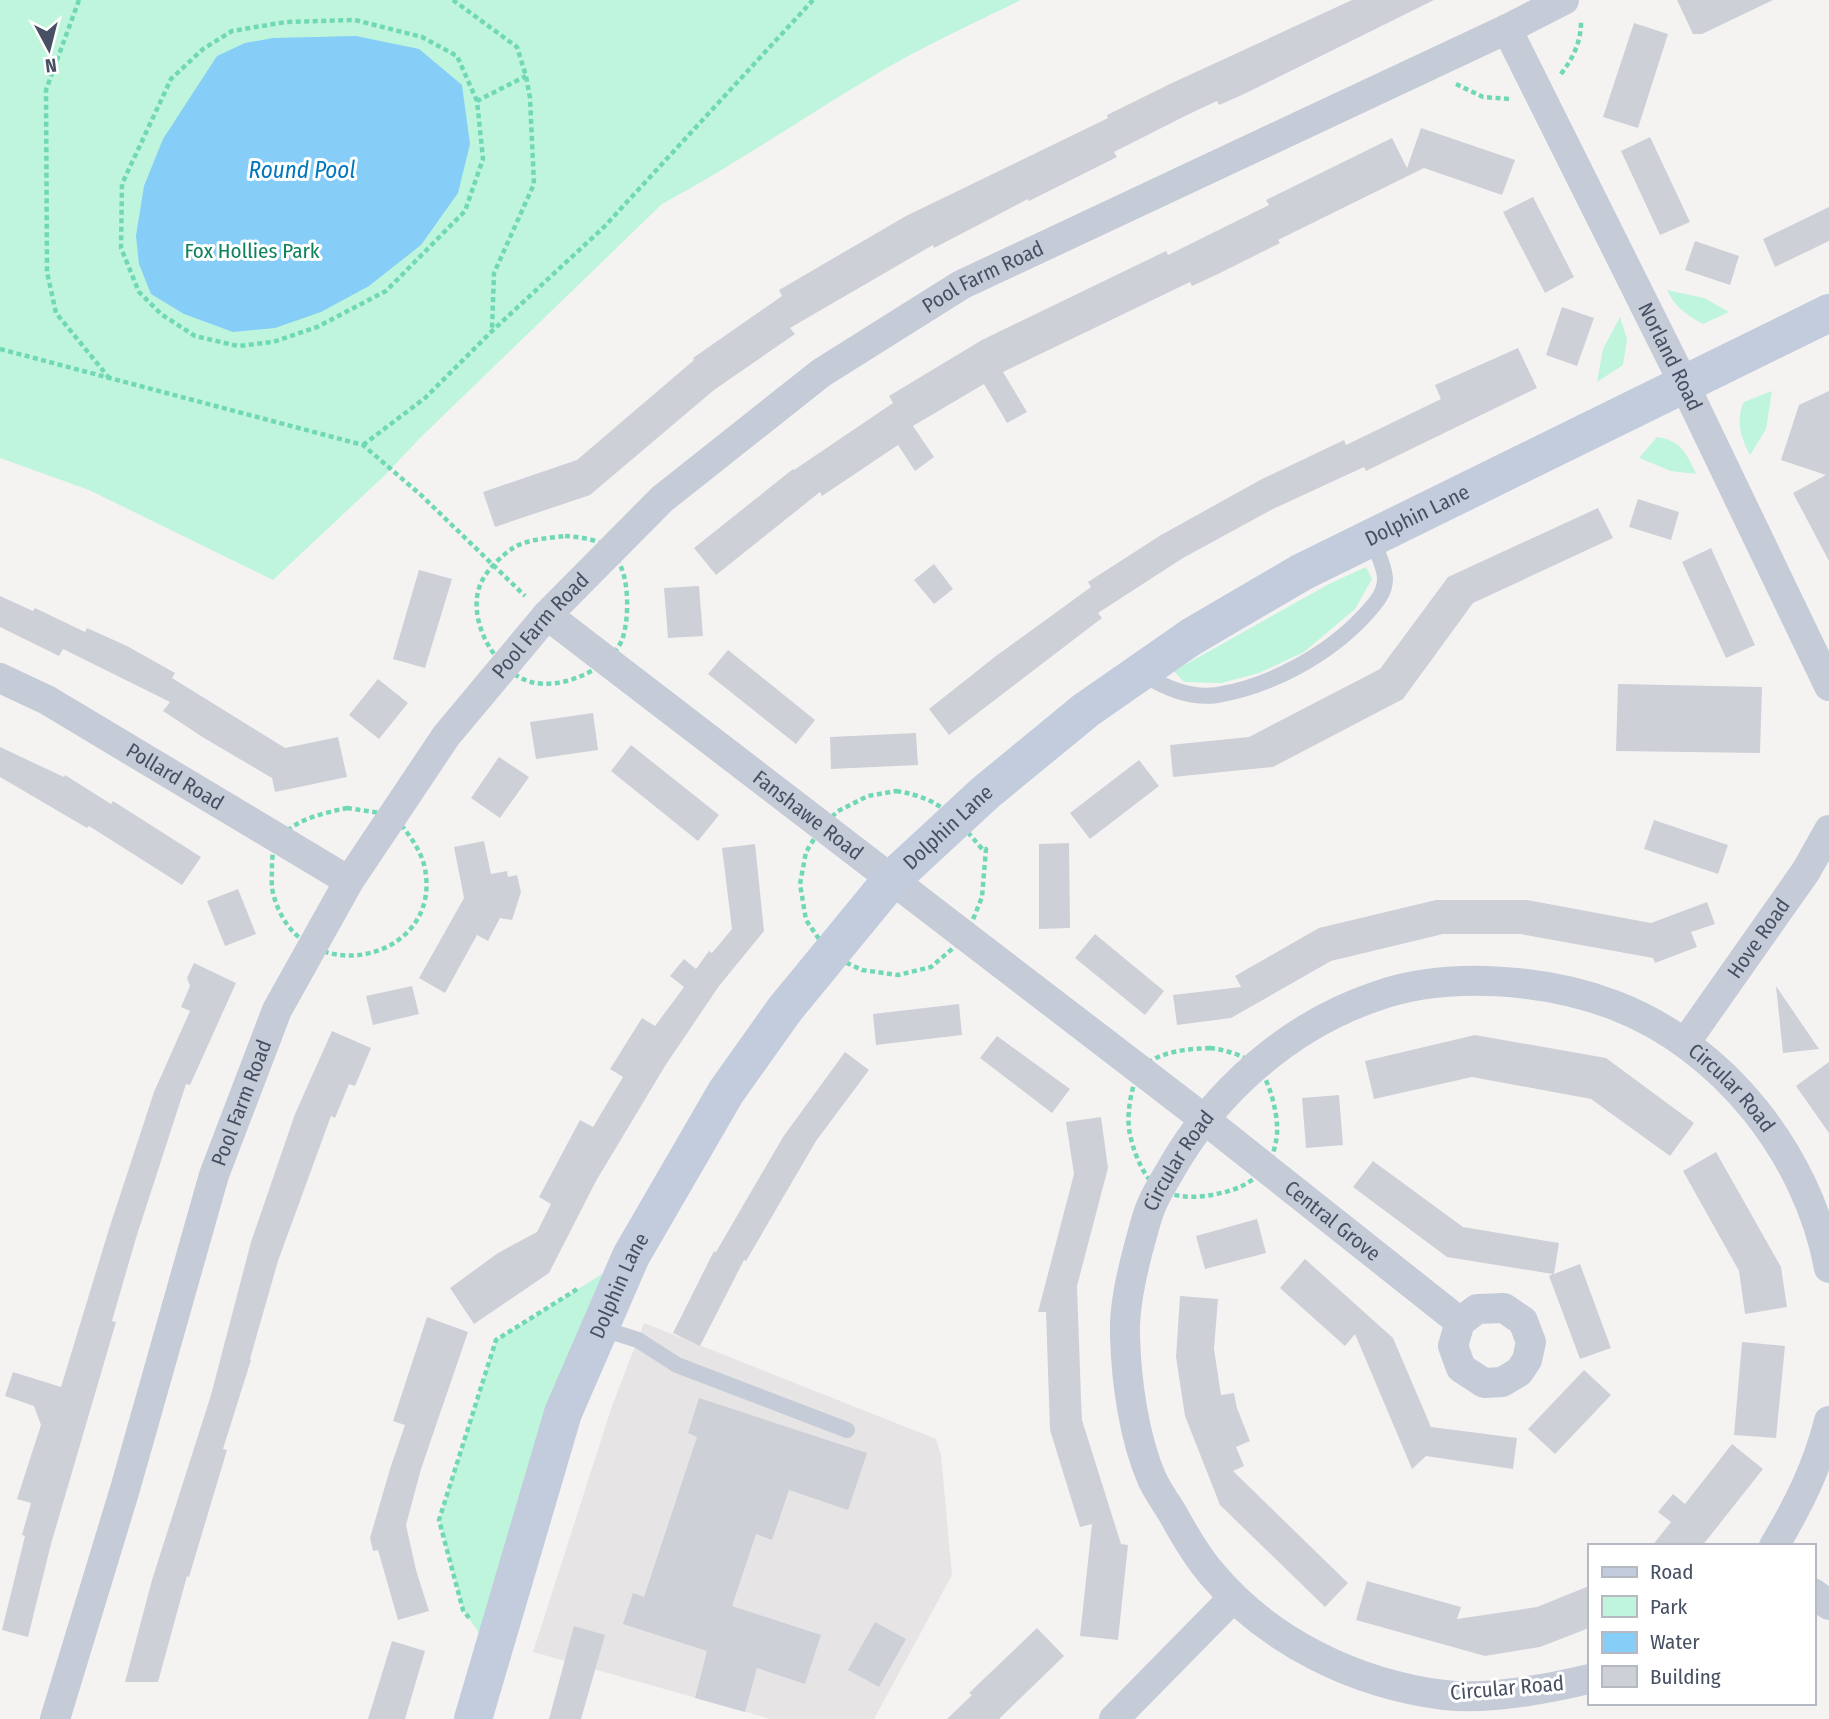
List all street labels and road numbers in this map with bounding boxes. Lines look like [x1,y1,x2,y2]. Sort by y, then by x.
street label: Pool Farm Road [917,235,1048,319]
street label: Norland Road [1632,298,1708,415]
street label: Dolphin Lane [1361,479,1474,552]
street label: Pool Farm Road [487,567,595,684]
street label: Pollard Road [121,737,228,816]
street label: Fanshawe Road [748,765,868,866]
street label: Dolphin Lane [898,779,998,875]
street label: Hove Road [1722,893,1796,983]
street label: Pool Farm Road [206,1036,277,1170]
street label: Circular Road [1683,1038,1781,1138]
street label: Circular Road [1138,1105,1220,1215]
street label: Central Grove [1279,1175,1386,1267]
street label: Dolphin Lane [584,1228,655,1343]
street label: Circular Road [1449,1670,1565,1706]

